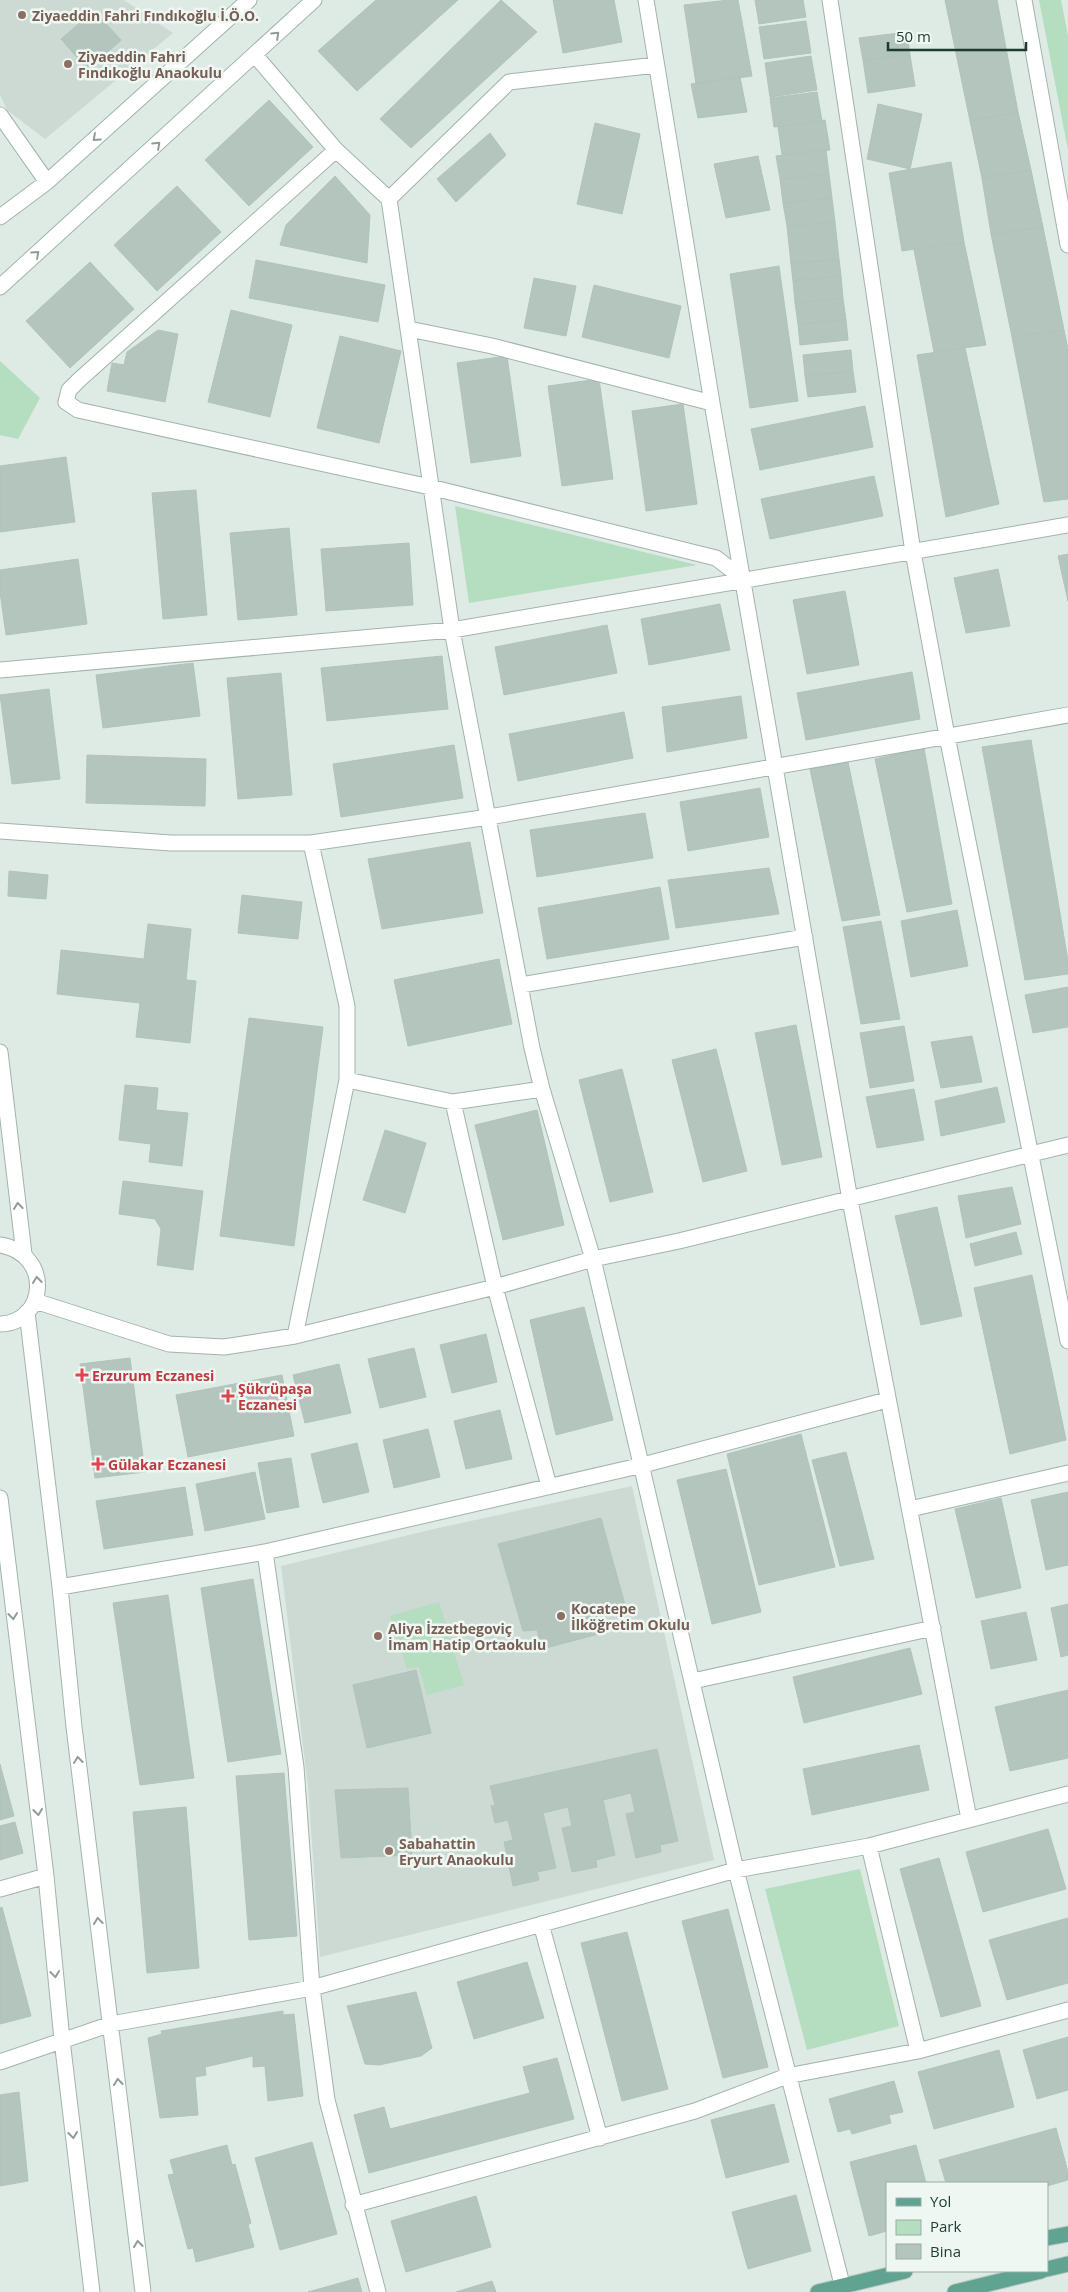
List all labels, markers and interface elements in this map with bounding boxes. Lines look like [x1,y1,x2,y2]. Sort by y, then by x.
place label: Ziyaeddin Fahri Fındıkoğlu İ.Ö.O. [32,6,259,25]
marker: Ziyaeddin Fahri Fındıkoğlu İ.Ö.O. [16,9,28,21]
scale bar [888,20,1026,52]
text: 50 m [896,26,931,46]
one-way arrow [271,32,280,41]
place label: Ziyaeddin Fahri Fındıkoğlu Anaokulu [78,47,222,82]
marker: Ziyaeddin Fahri Fındıkoğlu Anaokulu [62,58,74,70]
one-way arrow [93,132,102,141]
one-way arrow [151,142,160,151]
one-way arrow [31,251,40,260]
one-way arrow [13,1201,24,1209]
one-way arrow [32,1276,43,1284]
place label: Erzurum Eczanesi [92,1366,214,1385]
marker: Erzurum Eczanesi [76,1369,88,1381]
place label: Şükrüpaşa Eczanesi [238,1379,312,1414]
marker: Şükrüpaşa Eczanesi [222,1390,234,1402]
place label: Gülakar Eczanesi [108,1455,226,1474]
marker: Gülakar Eczanesi [92,1458,104,1470]
place label: Kocatepe İlköğretim Okulu [571,1599,690,1634]
marker: Kocatepe İlköğretim Okulu [555,1610,567,1622]
one-way arrow [7,1612,18,1620]
place label: Aliya İzzetbegoviç İmam Hatip Ortaokulu [388,1619,546,1654]
marker: Aliya İzzetbegoviç İmam Hatip Ortaokulu [372,1630,384,1642]
one-way arrow [73,1755,84,1763]
one-way arrow [32,1808,43,1816]
place label: Sabahattin Eryurt Anaokulu [399,1834,514,1869]
marker: Sabahattin Eryurt Anaokulu [383,1845,395,1857]
one-way arrow [93,1917,104,1925]
one-way arrow [49,1970,60,1978]
one-way arrow [113,2078,124,2086]
one-way arrow [67,2131,78,2139]
legend [886,2182,1048,2272]
text: Yol [930,2191,951,2211]
text: Park [930,2216,961,2236]
one-way arrow [133,2239,144,2247]
text: Bina [930,2241,961,2261]

